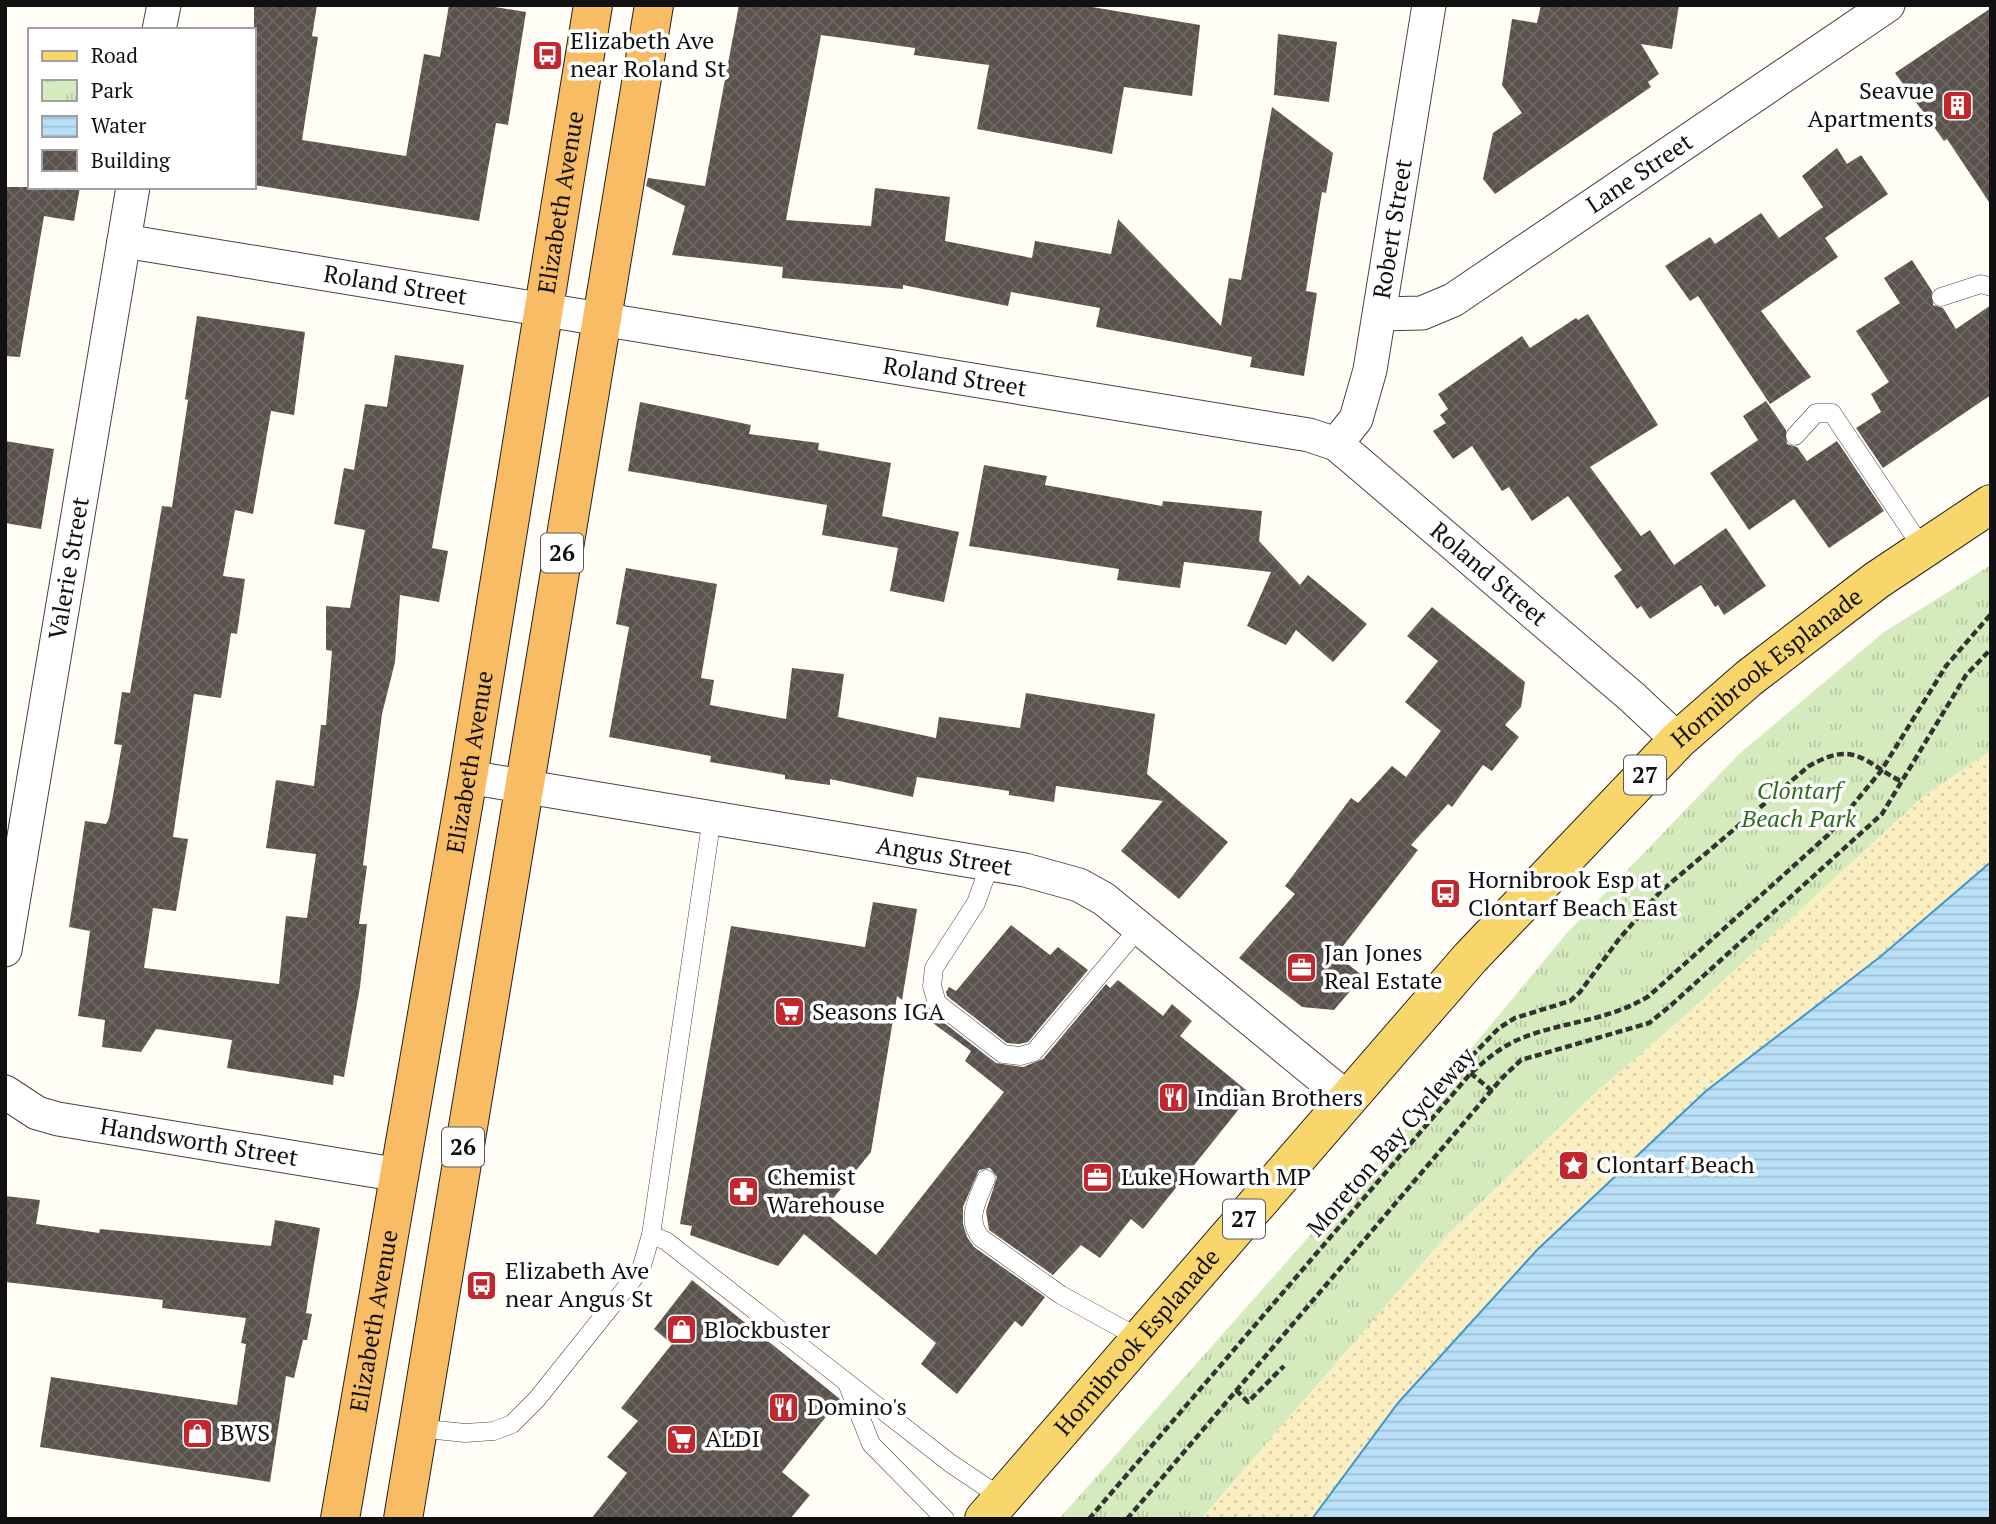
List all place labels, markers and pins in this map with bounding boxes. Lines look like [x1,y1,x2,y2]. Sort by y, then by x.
place label: Elizabeth Ave near Roland St [570,24,726,84]
bus stop icon: Elizabeth Ave near Roland St [530,38,564,72]
place label: Seavue Apartments [1807,74,1934,134]
building icon: Seavue Apartments [1940,88,1974,122]
place label: Hornibrook Esp at Clontarf Beach East [1468,863,1678,923]
bus stop icon: Hornibrook Esp at Clontarf Beach East [1428,877,1462,911]
place label: Jan Jones Real Estate [1324,936,1442,996]
office icon: Jan Jones Real Estate [1284,950,1318,984]
supermarket icon: Seasons IGA [772,995,806,1029]
place label: Seasons IGA [812,995,945,1027]
restaurant icon: Indian Brothers [1156,1081,1190,1115]
place label: Indian Brothers [1196,1081,1363,1113]
place icon: Clontarf Beach [1556,1148,1590,1182]
place label: Clontarf Beach [1596,1148,1755,1180]
place label: Chemist Warehouse [767,1160,885,1220]
office icon: Luke Howarth MP [1081,1160,1115,1194]
place label: Luke Howarth MP [1121,1160,1311,1192]
pharmacy icon: Chemist Warehouse [727,1174,761,1208]
place label: Elizabeth Ave near Angus St [505,1254,653,1314]
bus stop icon: Elizabeth Ave near Angus St [465,1268,499,1302]
shop icon: Blockbuster [664,1313,698,1347]
place label: Blockbuster [704,1313,831,1345]
restaurant icon: Domino's [767,1390,801,1424]
place label: Domino's [807,1390,907,1422]
shop icon: BWS [180,1416,214,1450]
place label: BWS [220,1416,270,1448]
supermarket icon: ALDI [665,1422,699,1456]
place label: ALDI [705,1422,760,1454]

